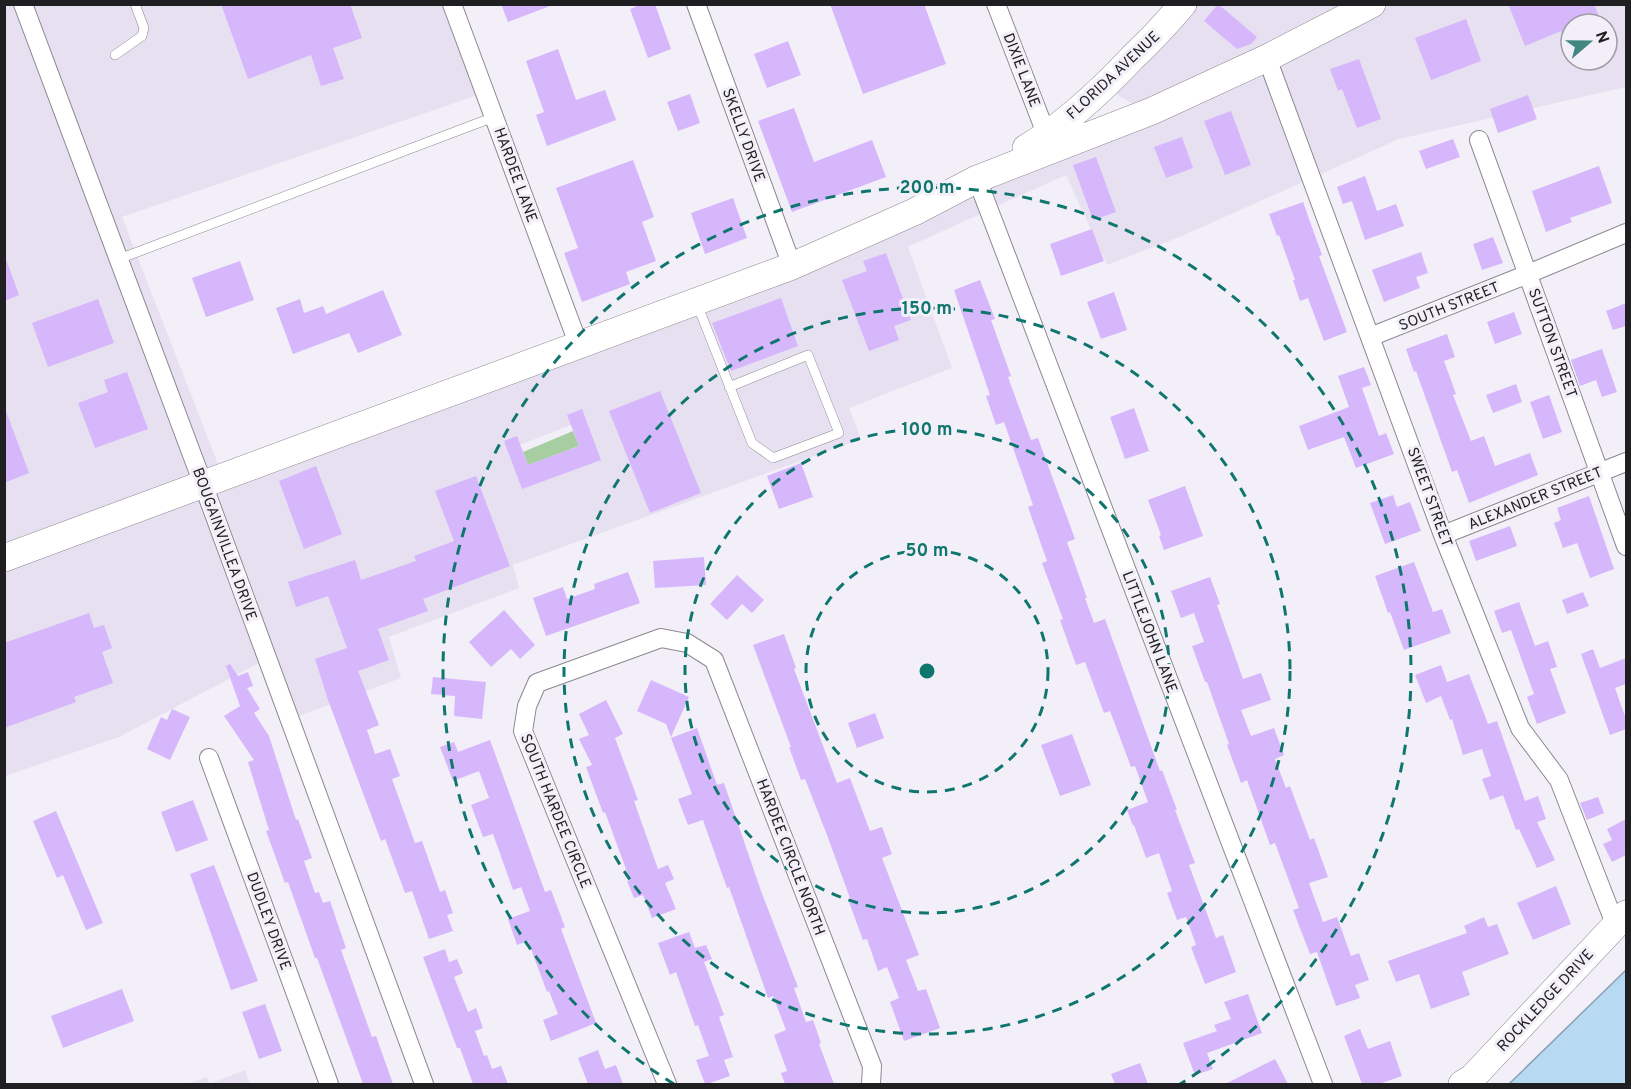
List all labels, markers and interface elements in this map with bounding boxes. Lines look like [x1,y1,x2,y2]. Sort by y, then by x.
north arrow [1559,12,1619,72]
street label: FLORIDA AVENUE [1063,28,1165,124]
text: N [1590,29,1613,46]
street label: DIXIE LANE [998,31,1043,110]
street label: SKELLY DRIVE [717,86,768,185]
street label: HARDEE LANE [489,125,541,226]
text: 200 m [899,177,955,200]
street label: SOUTH STREET [1396,279,1503,336]
street label: SUTTON STREET [1523,286,1580,401]
text: 150 m [902,298,952,321]
text: 100 m [901,419,953,442]
street label: SWEET STREET [1402,445,1455,550]
street label: ALEXANDER STREET [1466,464,1605,535]
street label: BOUGAINVILLEA DRIVE [187,465,260,624]
text: 50 m [905,540,949,563]
street label: LITTLEJOHN LANE [1117,569,1181,696]
centre of rings [917,661,937,681]
street label: SOUTH HARDEE CIRCLE [515,731,594,892]
street label: HARDEE CIRCLE NORTH [751,777,828,938]
street label: DUDLEY DRIVE [241,870,294,973]
street label: ROCKLEDGE DRIVE [1494,946,1599,1056]

